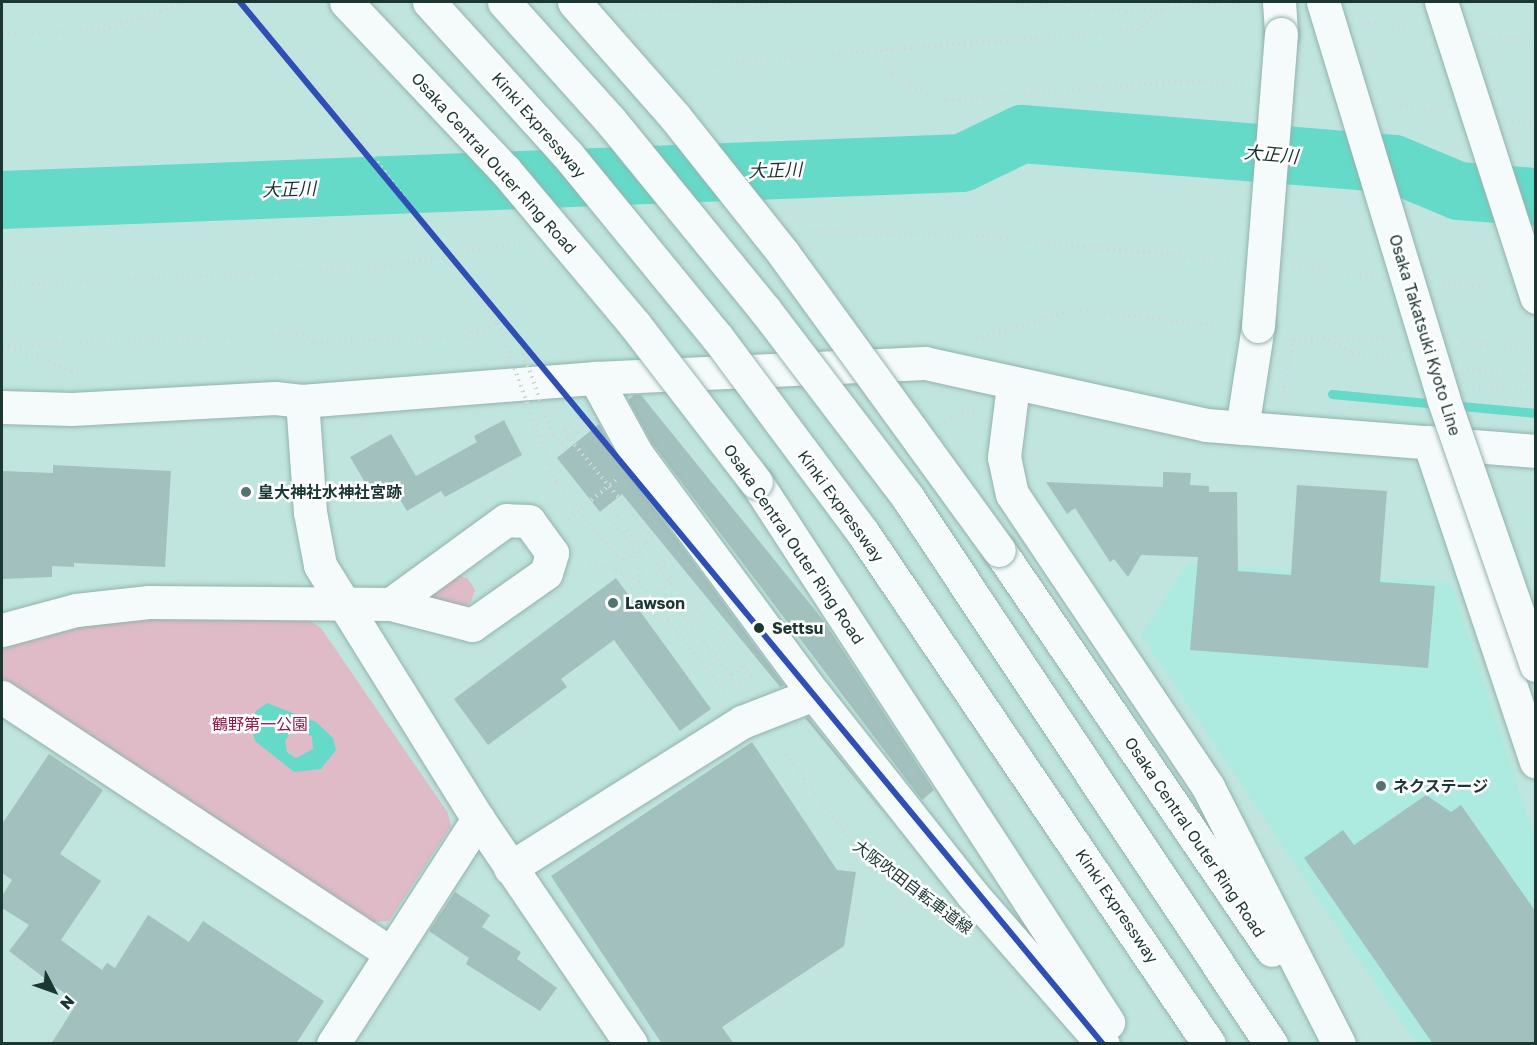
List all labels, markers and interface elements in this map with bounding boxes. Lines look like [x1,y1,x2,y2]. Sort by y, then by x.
street label: Osaka Central Outer Ring Road [407,68,581,258]
street label: Kinki Expressway [488,68,590,182]
water label: 大正川 [1243,141,1299,167]
water label: 大正川 [748,158,802,182]
water label: 大正川 [262,177,316,201]
street label: Osaka Takatsuki Kyoto Line [1385,232,1465,438]
street label: Osaka Central Outer Ring Road [720,440,868,648]
street label: Kinki Expressway [794,446,888,566]
place label: 皇大神社水神社宮跡 [258,482,402,502]
marker: 皇大神社水神社宮跡 [239,485,253,499]
place label: Lawson [625,593,685,613]
marker: Lawson [606,596,620,610]
place label: Settsu [772,618,823,638]
marker: Settsu [750,619,768,637]
park label: 鶴野第一公園 [212,714,308,734]
street label: Osaka Central Outer Ring Road [1121,733,1269,941]
place label: ネクステージ [1393,776,1489,796]
marker: ネクステージ [1374,779,1388,793]
street label: 大阪吹田自転車道線 [850,836,976,938]
street label: Kinki Expressway [1072,845,1162,967]
north arrow [24,961,84,1021]
text: N [56,992,79,1014]

